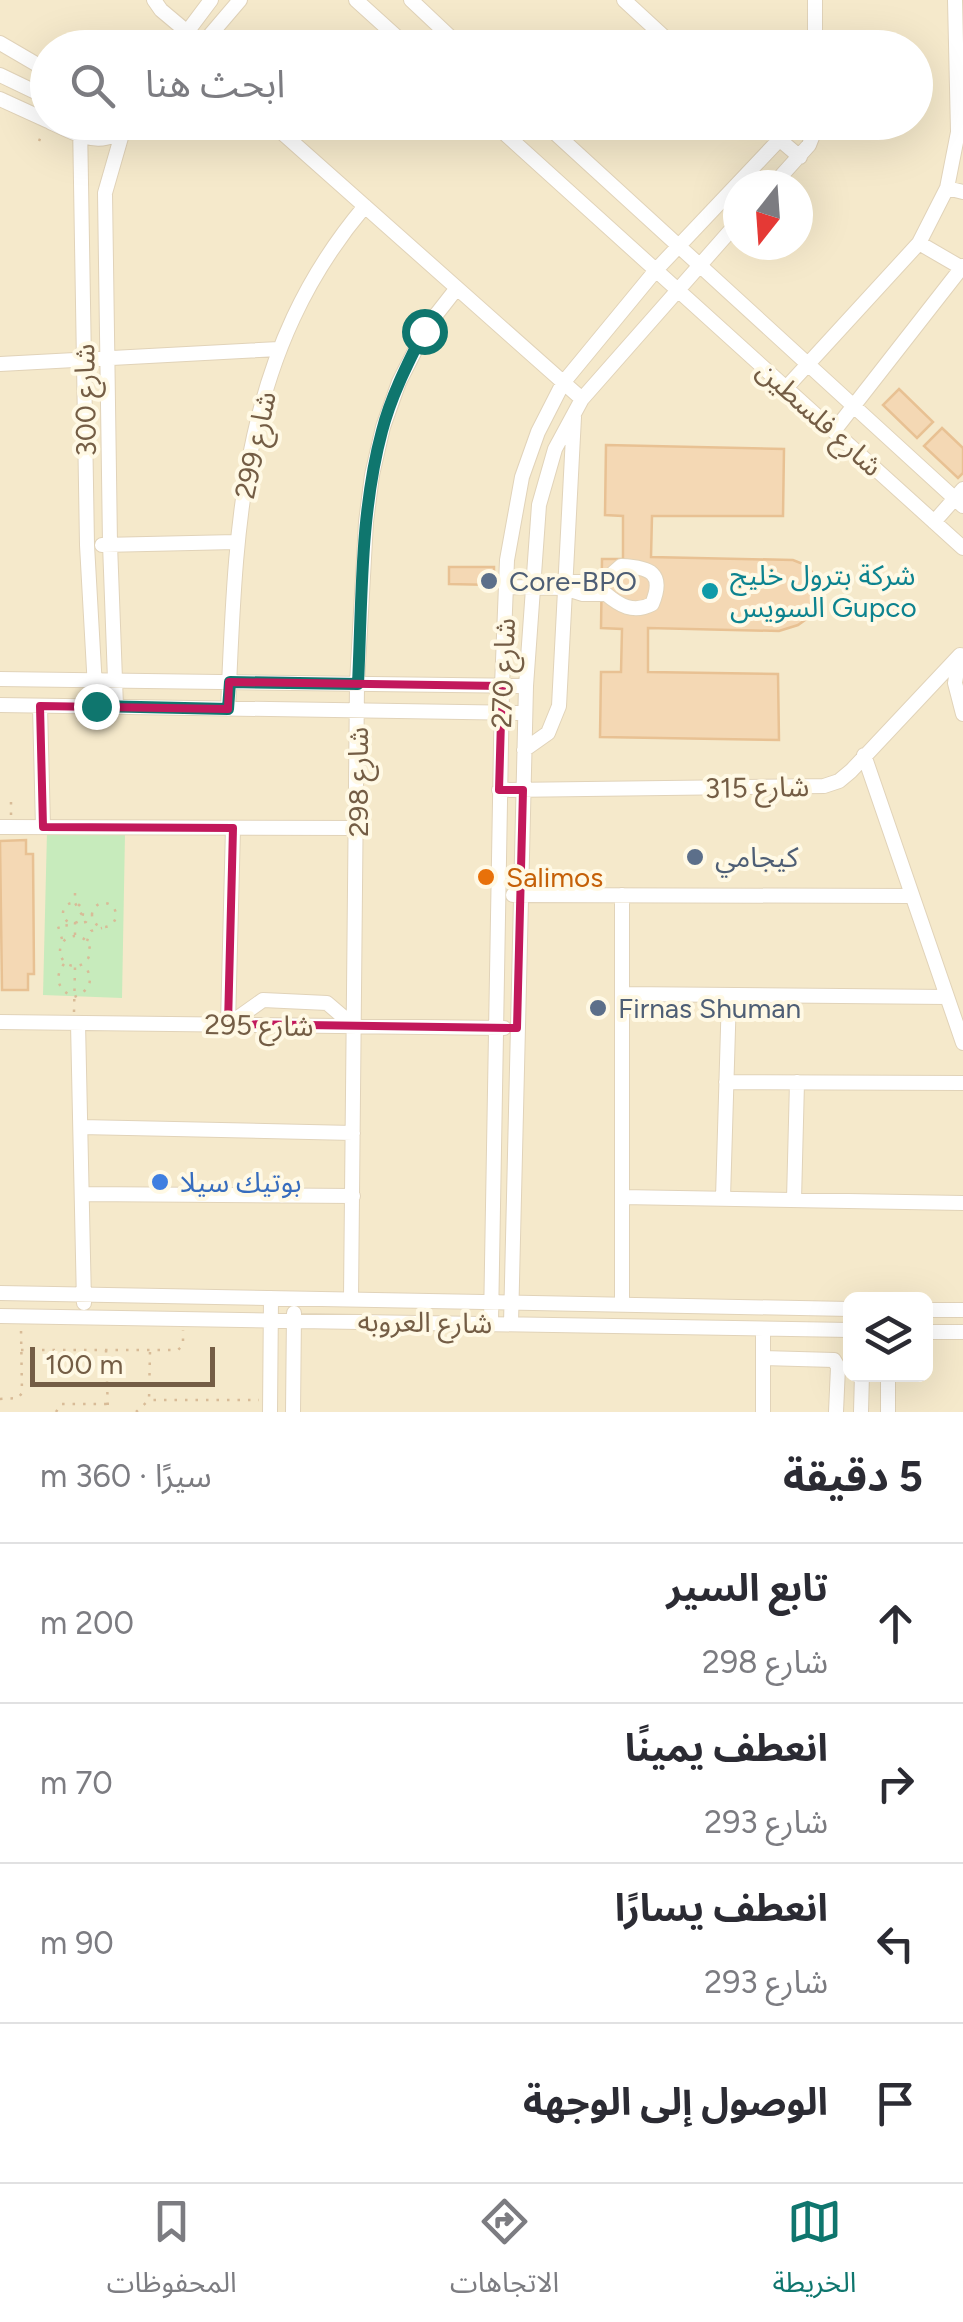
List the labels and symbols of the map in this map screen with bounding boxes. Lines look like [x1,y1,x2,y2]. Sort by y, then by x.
north arrow [723,170,813,260]
route start [402,309,448,355]
street label: شارع 300 [67,343,107,457]
street label: شارع فلسطين [748,353,890,486]
street label: شارع 299 [227,388,287,503]
place label: شركة بترول خليج السويس Gupco [730,558,917,624]
place label: Core-BPO [509,564,637,598]
marker: Core-BPO [478,570,500,592]
marker: شركة بترول خليج السويس Gupco [699,580,721,602]
street label: شارع 270 [484,617,526,729]
route end [74,684,120,730]
street label: شارع 298 [341,727,379,837]
street label: شارع 315 [705,769,810,809]
place label: كيجامي [715,840,799,878]
marker: كيجامي [684,846,706,868]
place label: Salimos [506,860,603,894]
marker: Salimos [475,866,497,888]
place label: Firnas Shuman [618,991,801,1025]
marker: Firnas Shuman [587,997,609,1019]
street label: شارع 295 [204,1007,314,1047]
place label: بوتيك سيلا [180,1165,301,1199]
marker: بوتيك سيلا [149,1171,171,1193]
street label: شارع العروبه [357,1304,493,1344]
scale bar [30,1342,215,1386]

